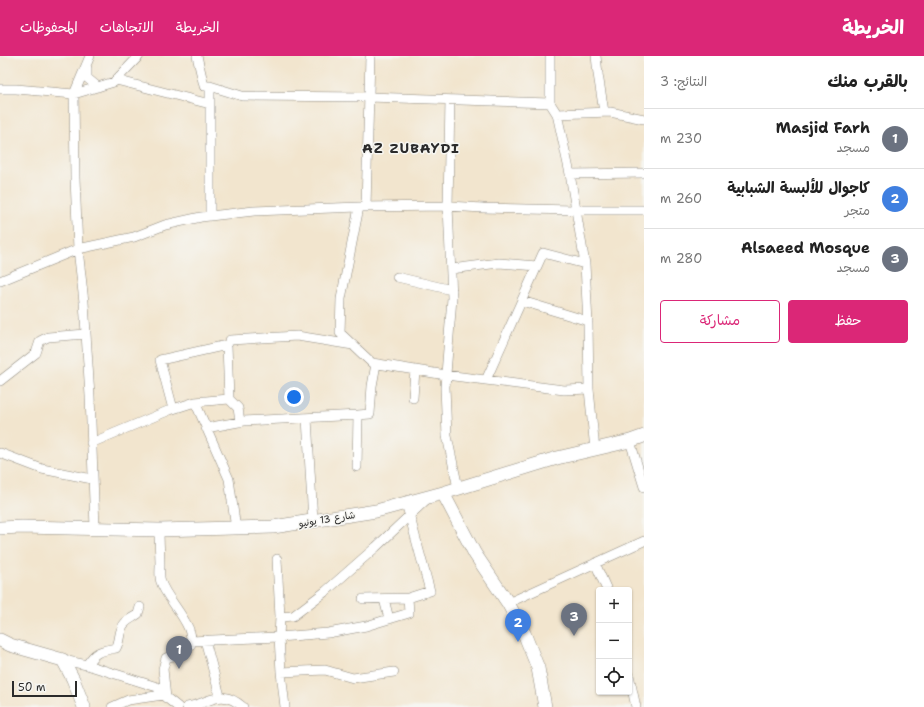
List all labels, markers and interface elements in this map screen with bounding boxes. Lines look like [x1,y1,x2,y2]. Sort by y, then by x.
text: الخريطة [842,15,904,40]
text: المحفوظات [20,18,78,36]
text: الاتجاهات [100,18,154,36]
text: الخريطة [176,18,219,36]
text: بالقرب منك [828,70,908,92]
text: النتائج: 3 [660,73,707,90]
text: Masjid Farh [776,118,870,138]
text: 230 m [660,130,702,147]
text: 1 [892,130,898,147]
district label: AZ ZUBAYDI [362,139,460,157]
text: مسجد [837,139,870,156]
text: كاجوال للألبسة الشبابية [727,178,870,198]
text: 260 m [660,190,702,207]
text: 2 [890,190,900,207]
text: متجر [845,202,870,219]
text: Alsaeed Mosque [741,238,870,258]
text: 280 m [660,250,702,267]
text: 3 [890,250,900,267]
text: مسجد [837,259,870,276]
button: مشاركة [660,300,780,343]
button: حفظ [788,300,908,343]
your location [284,387,304,407]
street label: شارع 13 يونيو [297,508,357,531]
map controls [596,587,632,695]
button: + [596,587,632,623]
pin: 3 [561,603,587,636]
pin: 2 [505,609,531,642]
button: − [596,623,632,659]
pin: 1 [166,636,192,669]
button: locate [596,659,632,695]
scale bar [12,679,77,698]
text: 50 m [18,680,46,695]

